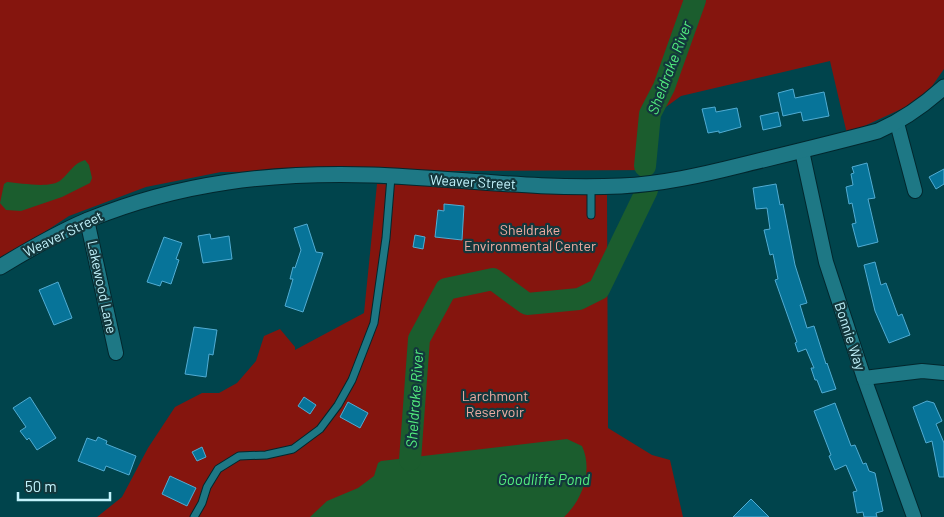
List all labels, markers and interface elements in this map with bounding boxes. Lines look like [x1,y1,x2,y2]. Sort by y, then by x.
water label: Sheldrake River [643,18,695,117]
street label: Weaver Street [430,171,516,192]
street label: Weaver Street [20,207,105,260]
park label: Sheldrake Environmental Center [464,221,596,254]
street label: Lakewood Lane [84,239,121,335]
street label: Bonnie Way [832,300,870,373]
water label: Sheldrake River [402,349,426,449]
park label: Larchmont Reservoir [462,387,528,420]
scale bar [18,470,110,502]
water label: Goodliffe Pond [498,470,590,488]
text: 50 m [25,477,57,495]

